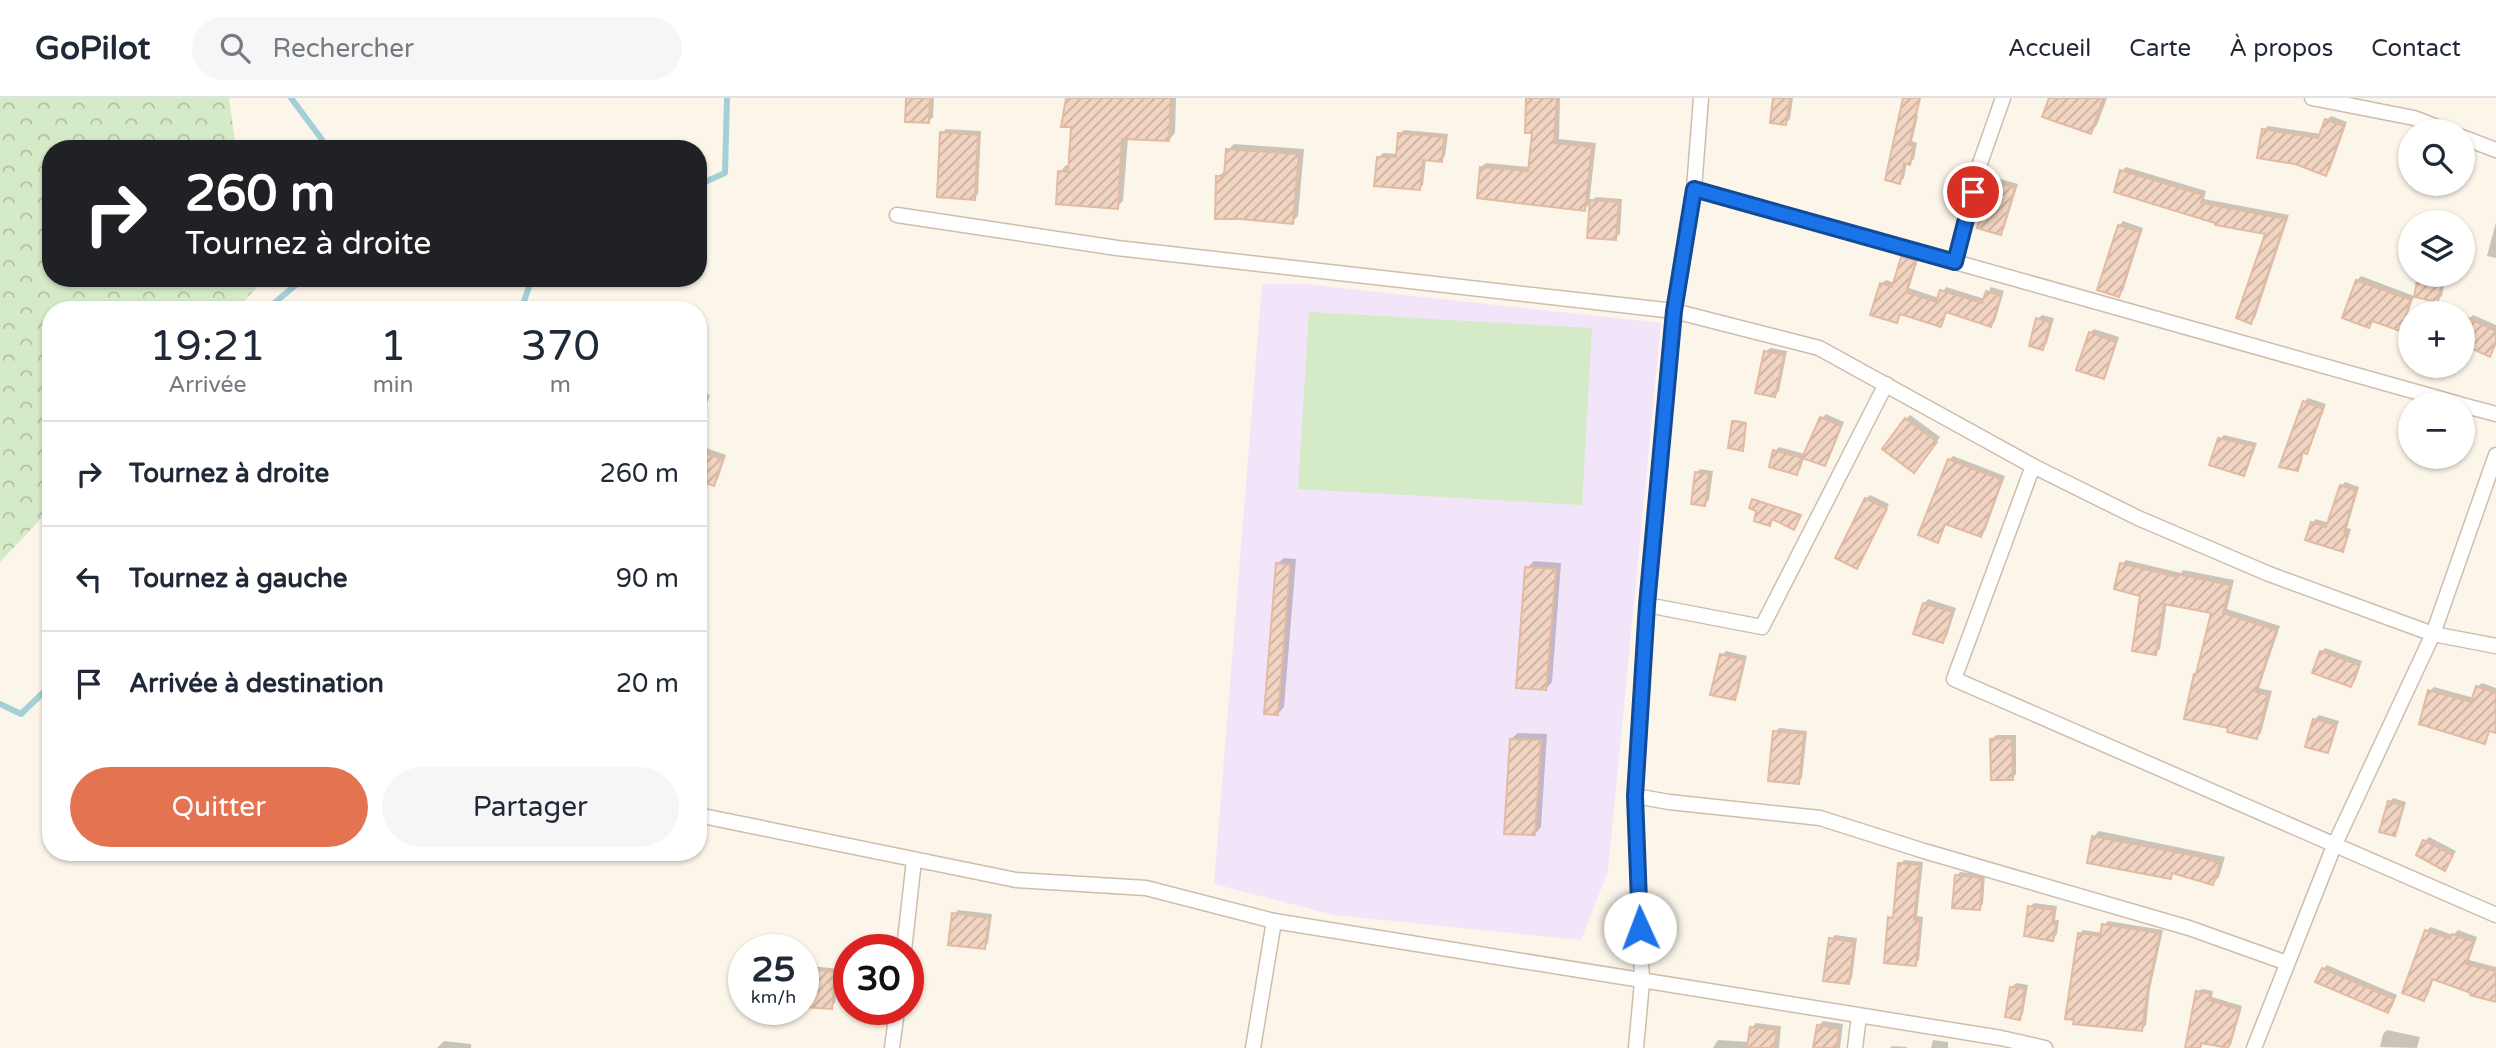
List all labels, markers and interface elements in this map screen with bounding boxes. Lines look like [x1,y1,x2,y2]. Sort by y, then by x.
search box [192,17,682,80]
text: GoPilot [35,29,150,68]
icon: search [216,29,254,67]
text: Rechercher [272,33,414,64]
text: Accueil [2008,34,2091,63]
text: Carte [2129,34,2191,63]
text: À propos [2229,34,2333,63]
text: Contact [2371,34,2461,63]
map controls [2398,119,2475,469]
button: search [2398,119,2475,196]
pin [1943,162,2003,222]
text: 260 m [185,165,335,224]
icon: right [70,168,161,259]
icon: arrive [1954,173,1992,211]
button: layers [2398,210,2475,287]
text: Tournez à droite [185,225,431,263]
button: + [2398,301,2475,378]
text: 19:21 [149,321,266,372]
text: 1 [380,321,406,372]
text: 370 [521,321,600,372]
text: Arrivée [168,371,247,399]
text: min [373,371,414,399]
text: m [550,371,571,399]
button: − [2398,392,2475,469]
icon: right [70,455,108,493]
text: Tournez à droite [129,458,329,489]
text: 260 m [599,458,679,489]
icon: left [70,560,108,598]
text: Tournez à gauche [129,563,348,594]
text: 90 m [616,563,679,594]
icon: arrive [70,665,108,703]
text: Arrivée à destination [129,668,384,699]
text: 20 m [616,668,679,699]
button: Quitter [70,767,368,847]
button: Partager [382,767,679,847]
position arrow [1603,891,1677,965]
speed limit sign: 30 [833,934,924,1025]
text: 25 [752,949,795,991]
text: km/h [751,986,796,1008]

